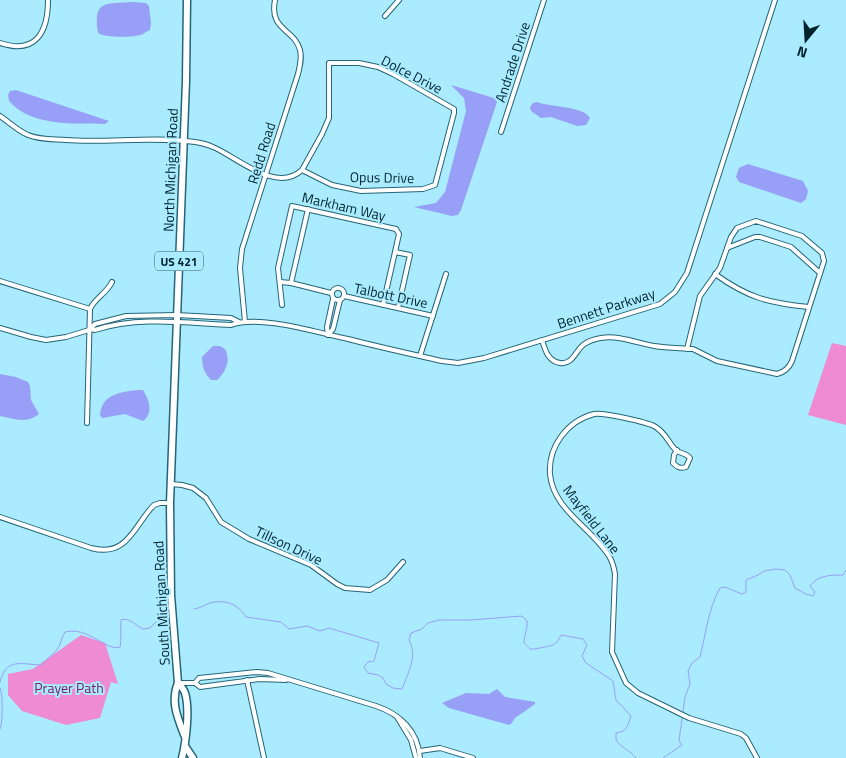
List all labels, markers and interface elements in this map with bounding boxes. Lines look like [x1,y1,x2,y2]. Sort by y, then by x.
north arrow [781,15,831,65]
street label: Andrade Drive [489,19,535,105]
text: N [794,41,810,64]
street label: Dolce Drive [378,50,446,98]
street label: North Michigan Road [157,108,183,232]
street label: Redd Road [242,119,280,187]
street label: Opus Drive [350,166,414,188]
street label: Markham Way [300,186,388,226]
road number: US 421 [155,252,203,270]
street label: Talbott Drive [352,277,430,313]
street label: Bennett Parkway [554,282,658,334]
street label: Mayfield Lane [558,480,626,558]
street label: Tillson Drive [252,520,326,570]
street label: South Michigan Road [147,540,175,666]
park label: Prayer Path [34,677,104,698]

